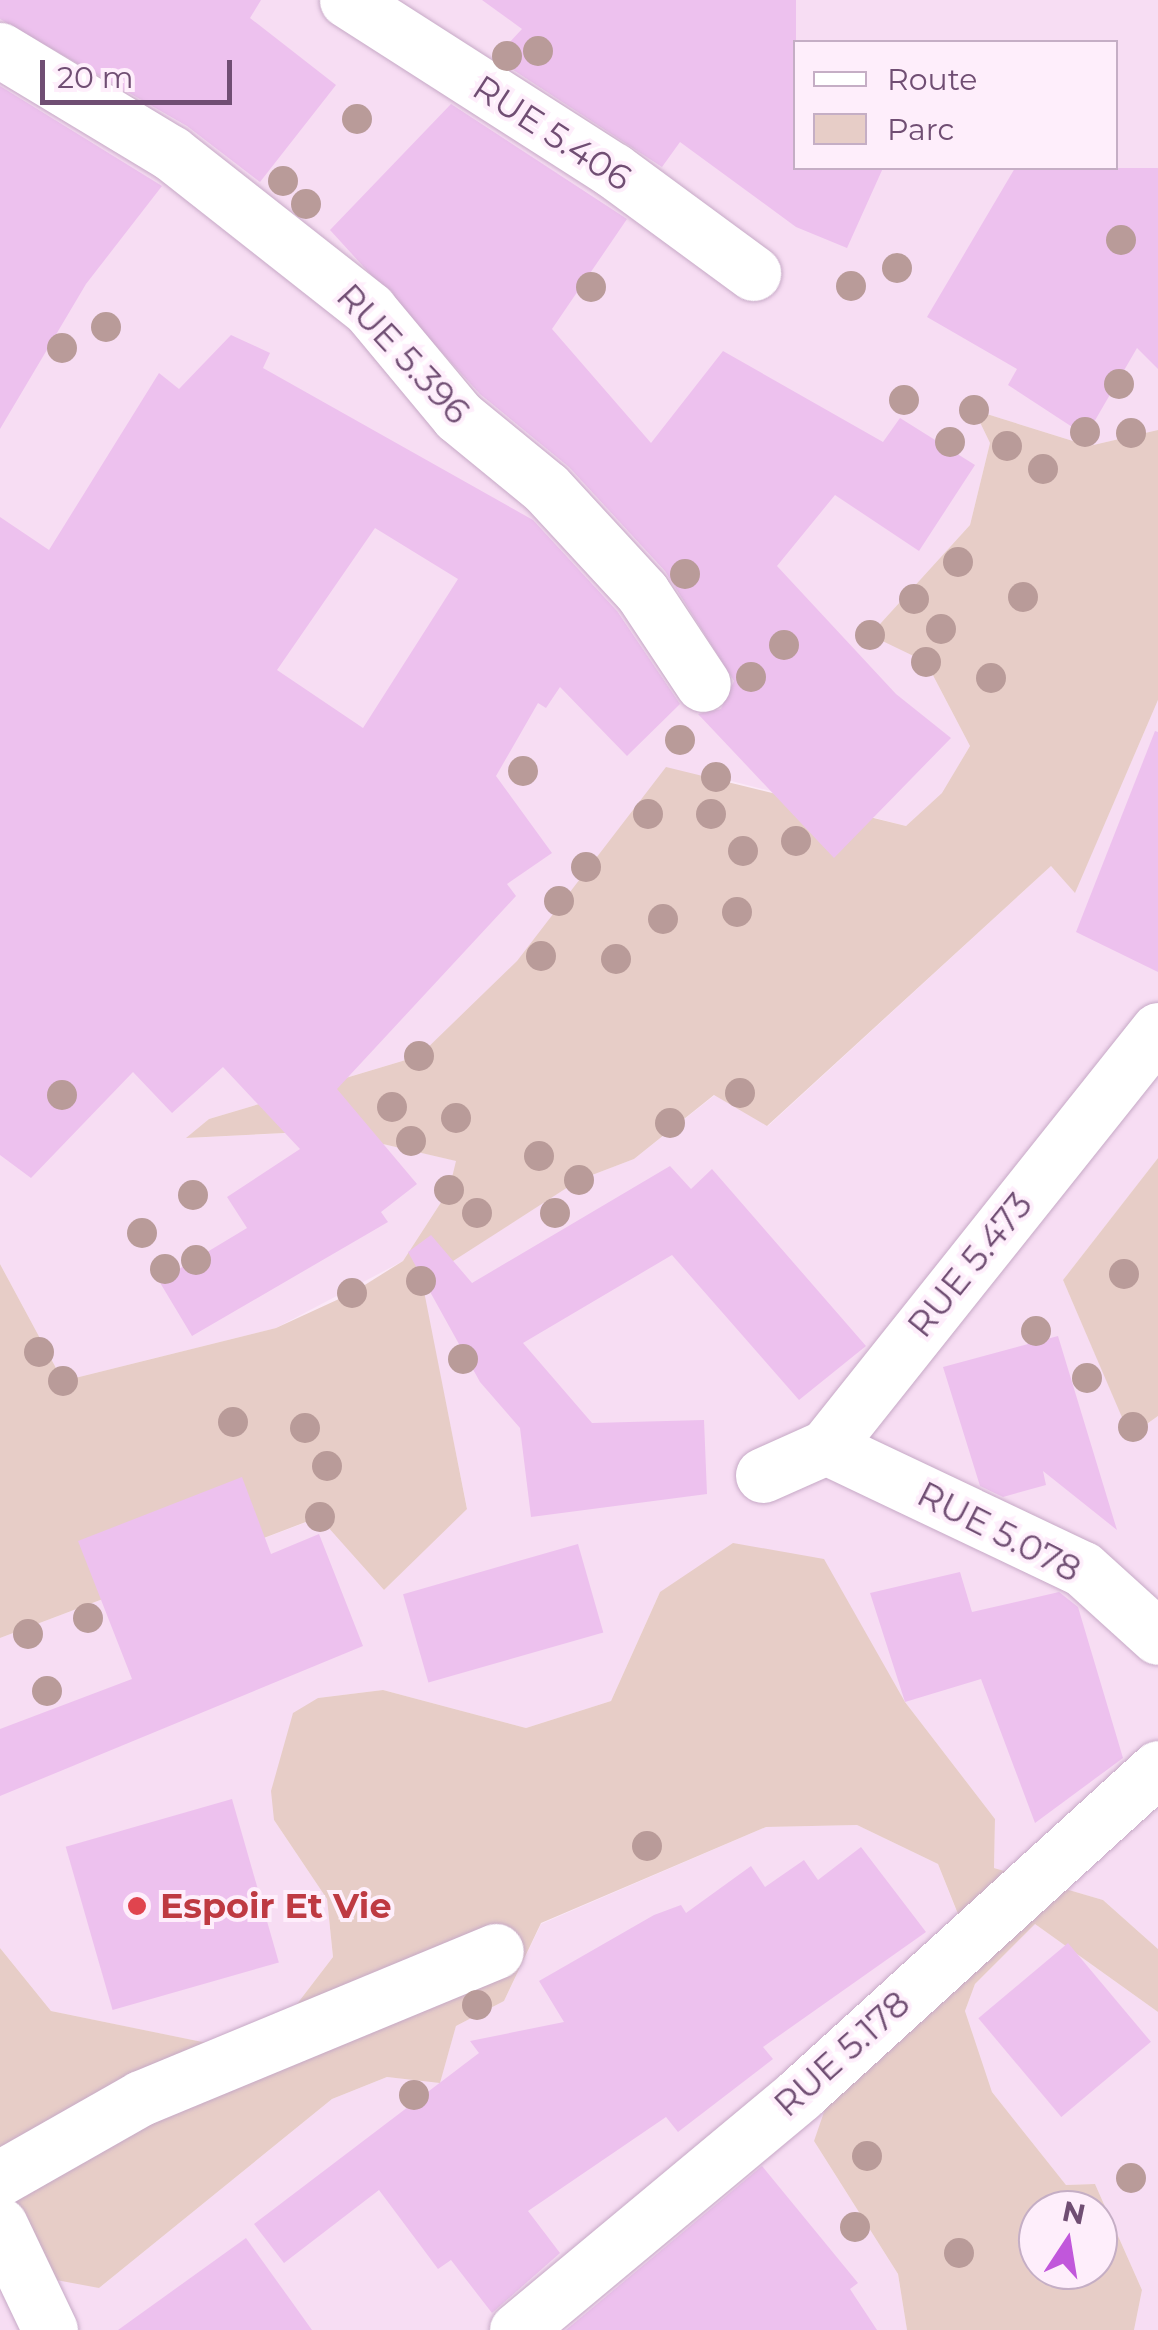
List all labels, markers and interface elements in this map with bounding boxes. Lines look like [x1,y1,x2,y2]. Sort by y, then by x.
scale bar [45,40,238,102]
legend [793,40,1118,170]
text: 20 m [57,59,134,96]
text: Route [887,61,977,98]
street label: RUE 5.406 [465,66,639,200]
text: Parc [887,111,954,148]
street label: RUE 5.396 [328,275,478,433]
street label: RUE 5.473 [899,1184,1041,1346]
street label: RUE 5.078 [910,1473,1088,1591]
place label: Espoir Et Vie [160,1885,391,1927]
marker: Espoir Et Vie [124,1893,150,1919]
street label: RUE 5.178 [766,1982,918,2126]
north arrow [1018,2190,1118,2290]
text: N [1059,2194,1088,2232]

